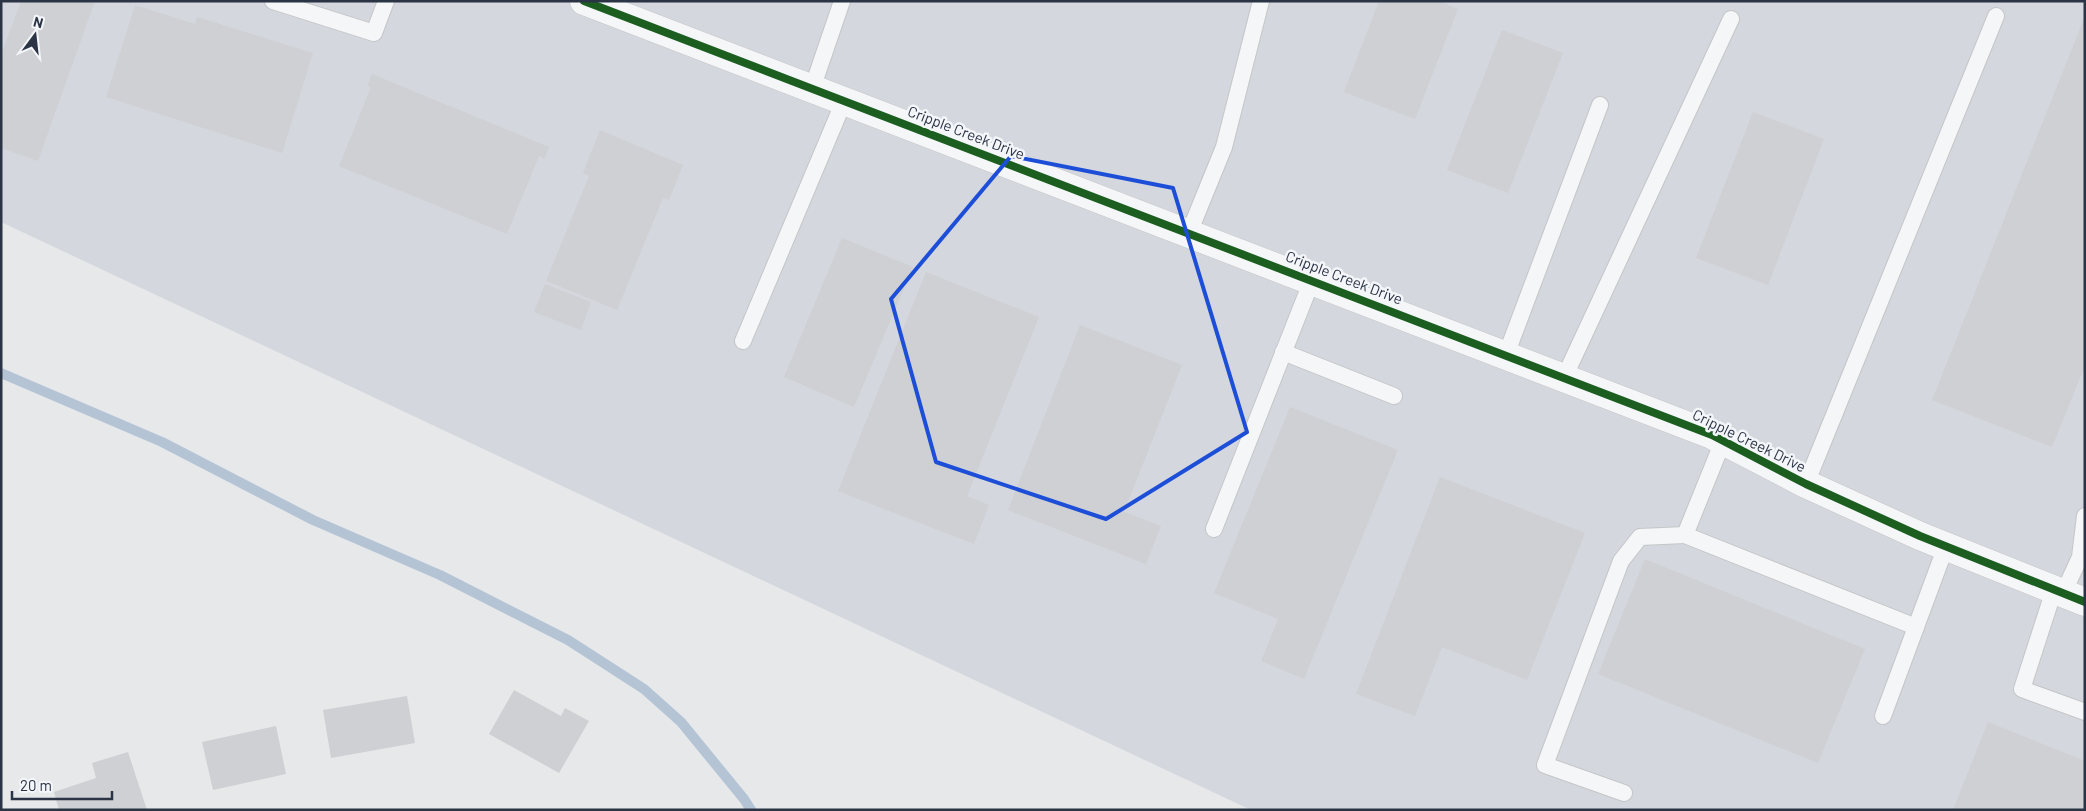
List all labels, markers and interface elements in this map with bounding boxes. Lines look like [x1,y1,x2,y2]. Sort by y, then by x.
north arrow [10,10,60,60]
text: N [32,13,45,31]
street label: Cripple Creek Drive [905,101,1027,163]
street label: Cripple Creek Drive [1283,246,1405,308]
street label: Cripple Creek Drive [1690,405,1809,475]
scale bar [12,768,112,800]
text: 20 m [20,776,52,794]

